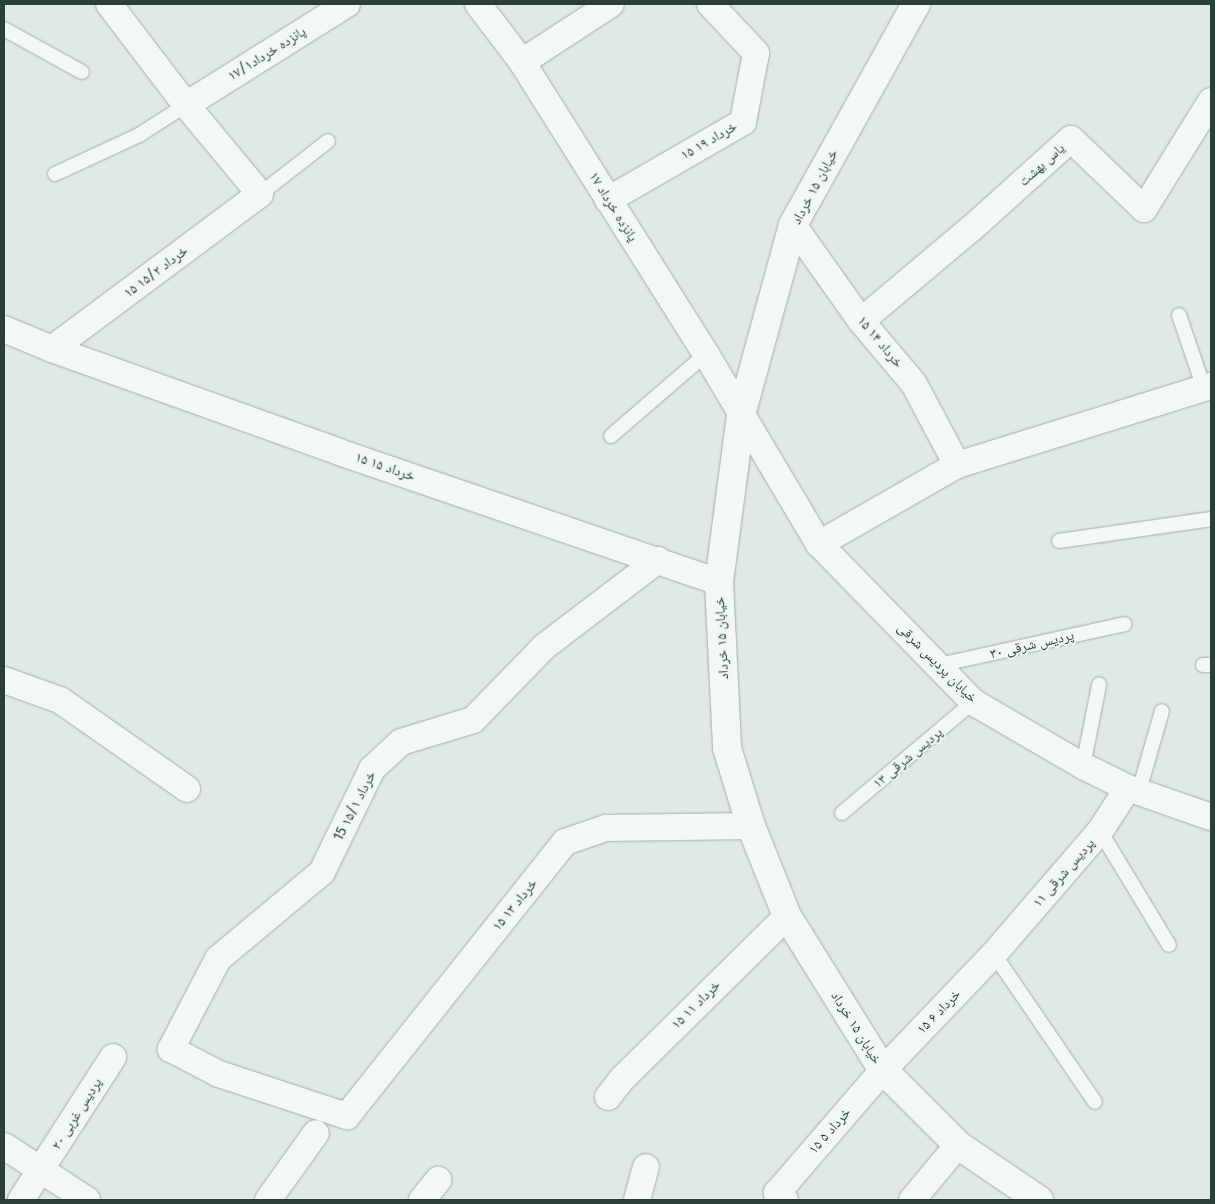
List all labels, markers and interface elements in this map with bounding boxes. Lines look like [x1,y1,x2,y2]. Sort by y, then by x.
street label: پانزده خرداد۱۷/۱ [225,23,309,85]
street label: ۱۵ خرداد ۱۹ [678,118,740,164]
street label: یاس بهشت [1016,140,1068,190]
street label: خیابان ۱۵ خرداد [788,147,842,227]
street label: پانزده خرداد ۱۷ [585,169,641,245]
street label: ۱۵ خرداد ۱۵/۲ [121,243,191,301]
street label: ۱۵ خرداد ۱۴ [854,313,906,371]
street label: ۱۵ خرداد ۱۵ [353,449,417,485]
street label: خیابان ۱۵ خرداد [711,596,733,680]
street label: خیابان پردیس شرقی [894,620,980,706]
street label: پردیس شرقی ۳۰ [988,627,1076,663]
street label: پردیس شرقی ۱۳ [870,724,946,792]
street label: 15 خرداد ۱۵/۱ [330,768,380,844]
street label: پردیس شرقی ۱۱ [1030,835,1098,911]
street label: ۱۵ خرداد ۱۳ [489,876,541,934]
street label: ۱۵ خرداد ۱۱ [668,977,724,1033]
street label: ۱۵ خرداد ۶ [914,986,964,1038]
street label: خیابان ۱۵ خرداد [827,989,885,1067]
street label: پردیس غربی ۲۰ [48,1075,106,1153]
street label: ۱۵ خرداد ۵ [805,1104,855,1158]

